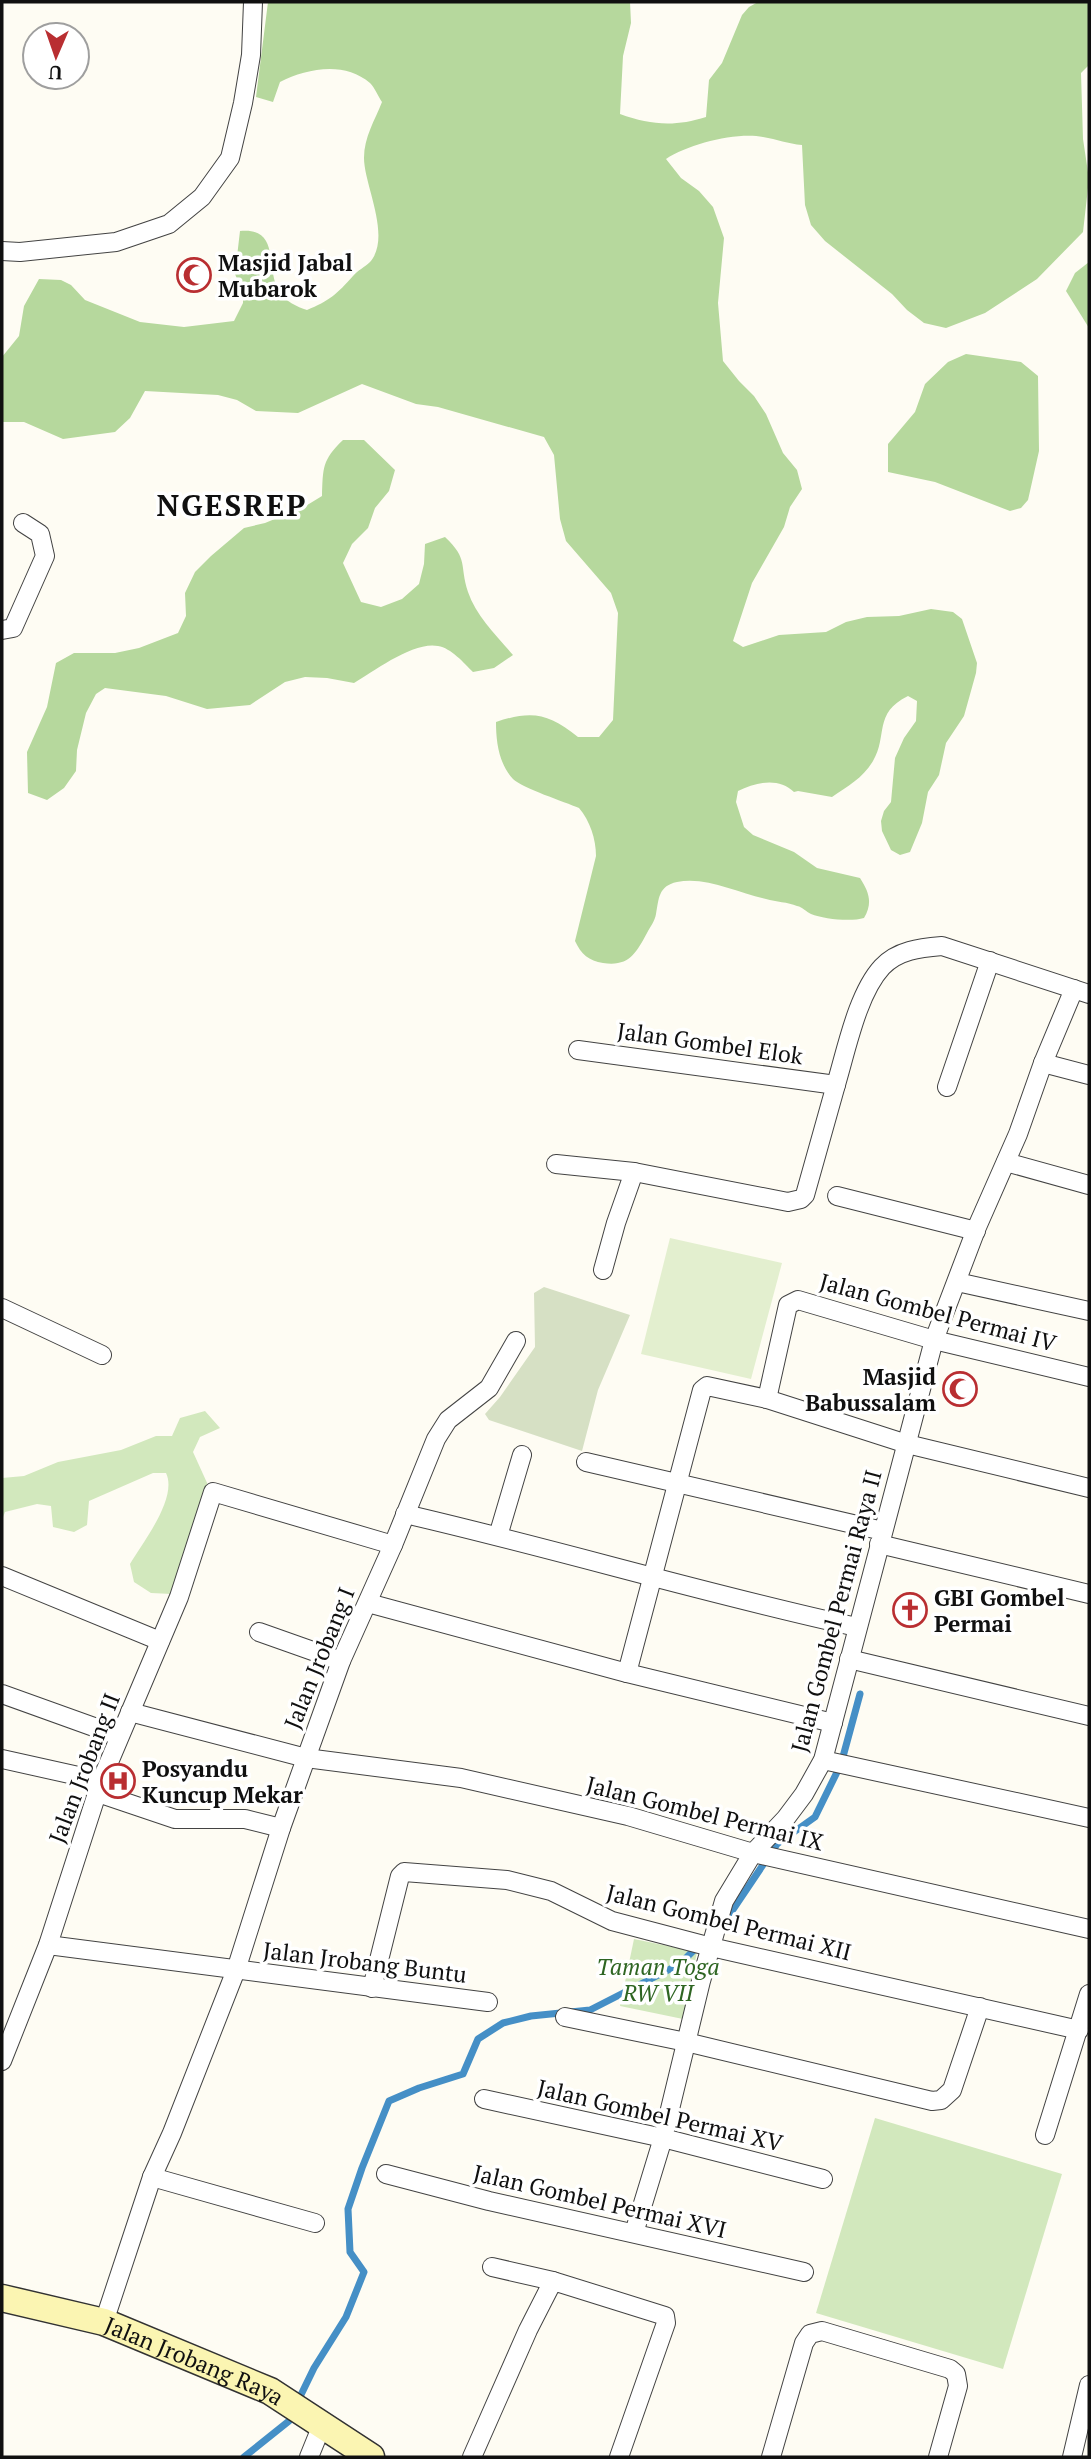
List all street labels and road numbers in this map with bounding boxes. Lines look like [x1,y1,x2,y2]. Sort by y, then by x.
street label: Jalan Gombel Elok [615,1015,805,1071]
street label: Jalan Gombel Permai IV [816,1266,1060,1359]
street label: Jalan Gombel Permai Raya II [783,1466,889,1756]
street label: Jalan Jrobang I [276,1583,362,1733]
street label: Jalan Jrobang II [41,1689,127,1847]
street label: Jalan Gombel Permai IX [583,1769,827,1858]
street label: Jalan Gombel Permai XII [603,1877,855,1967]
street label: Jalan Jrobang Buntu [261,1934,469,1990]
street label: Jalan Gombel Permai XV [534,2072,786,2158]
street label: Jalan Gombel Permai XVI [470,2157,730,2245]
street label: Jalan Jrobang Raya [100,2309,291,2412]

